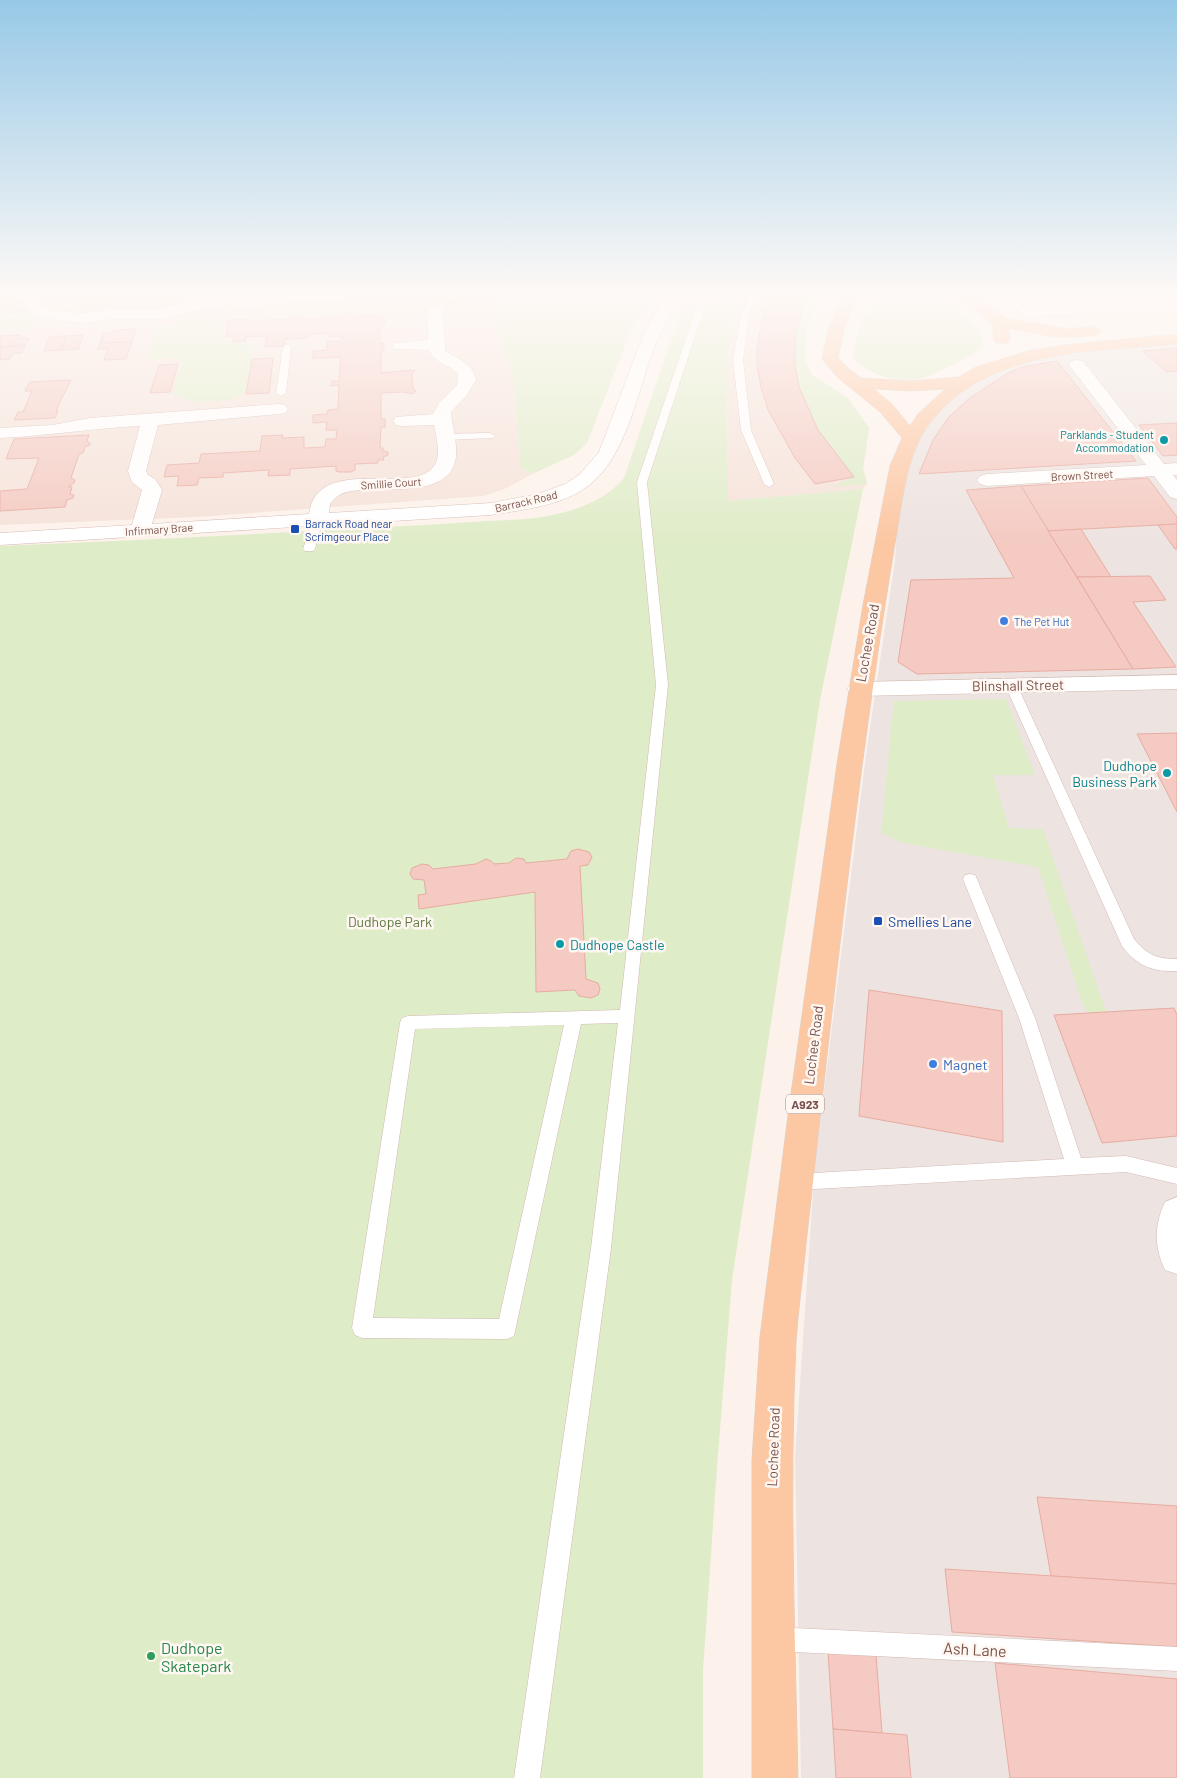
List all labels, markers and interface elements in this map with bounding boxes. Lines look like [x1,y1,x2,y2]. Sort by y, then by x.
place label: Parklands - Student Accommodation [1060,428,1154,454]
marker: Parklands - Student Accommodation [1158,434,1170,446]
street label: Brown Street [1050,467,1114,483]
street label: Smillie Court [360,474,422,492]
street label: Barrack Road [493,487,559,515]
place label: Barrack Road near Scrimgeour Place [305,517,392,543]
street label: Infirmary Brae [125,520,194,538]
marker: Barrack Road near Scrimgeour Place [289,523,301,535]
street label: Lochee Road [852,603,882,683]
marker: The Pet Hut [998,615,1010,627]
place label: The Pet Hut [1014,615,1070,628]
street label: Blinshall Street [972,676,1064,694]
place label: Dudhope Business Park [1072,757,1157,790]
marker: Dudhope Business Park [1161,767,1173,779]
park label: Dudhope Park [348,913,432,930]
place label: Smellies Lane [888,913,972,930]
marker: Smellies Lane [872,915,884,927]
place label: Dudhope Castle [570,936,665,953]
marker: Dudhope Castle [554,938,566,950]
street label: Lochee Road [800,1005,826,1085]
place label: Magnet [943,1056,988,1073]
marker: Magnet [927,1058,939,1070]
road number: A923 [786,1094,824,1114]
street label: Lochee Road [763,1407,783,1487]
place label: Dudhope Skatepark [161,1638,231,1675]
street label: Ash Lane [943,1638,1007,1660]
marker: Dudhope Skatepark [145,1650,157,1662]

